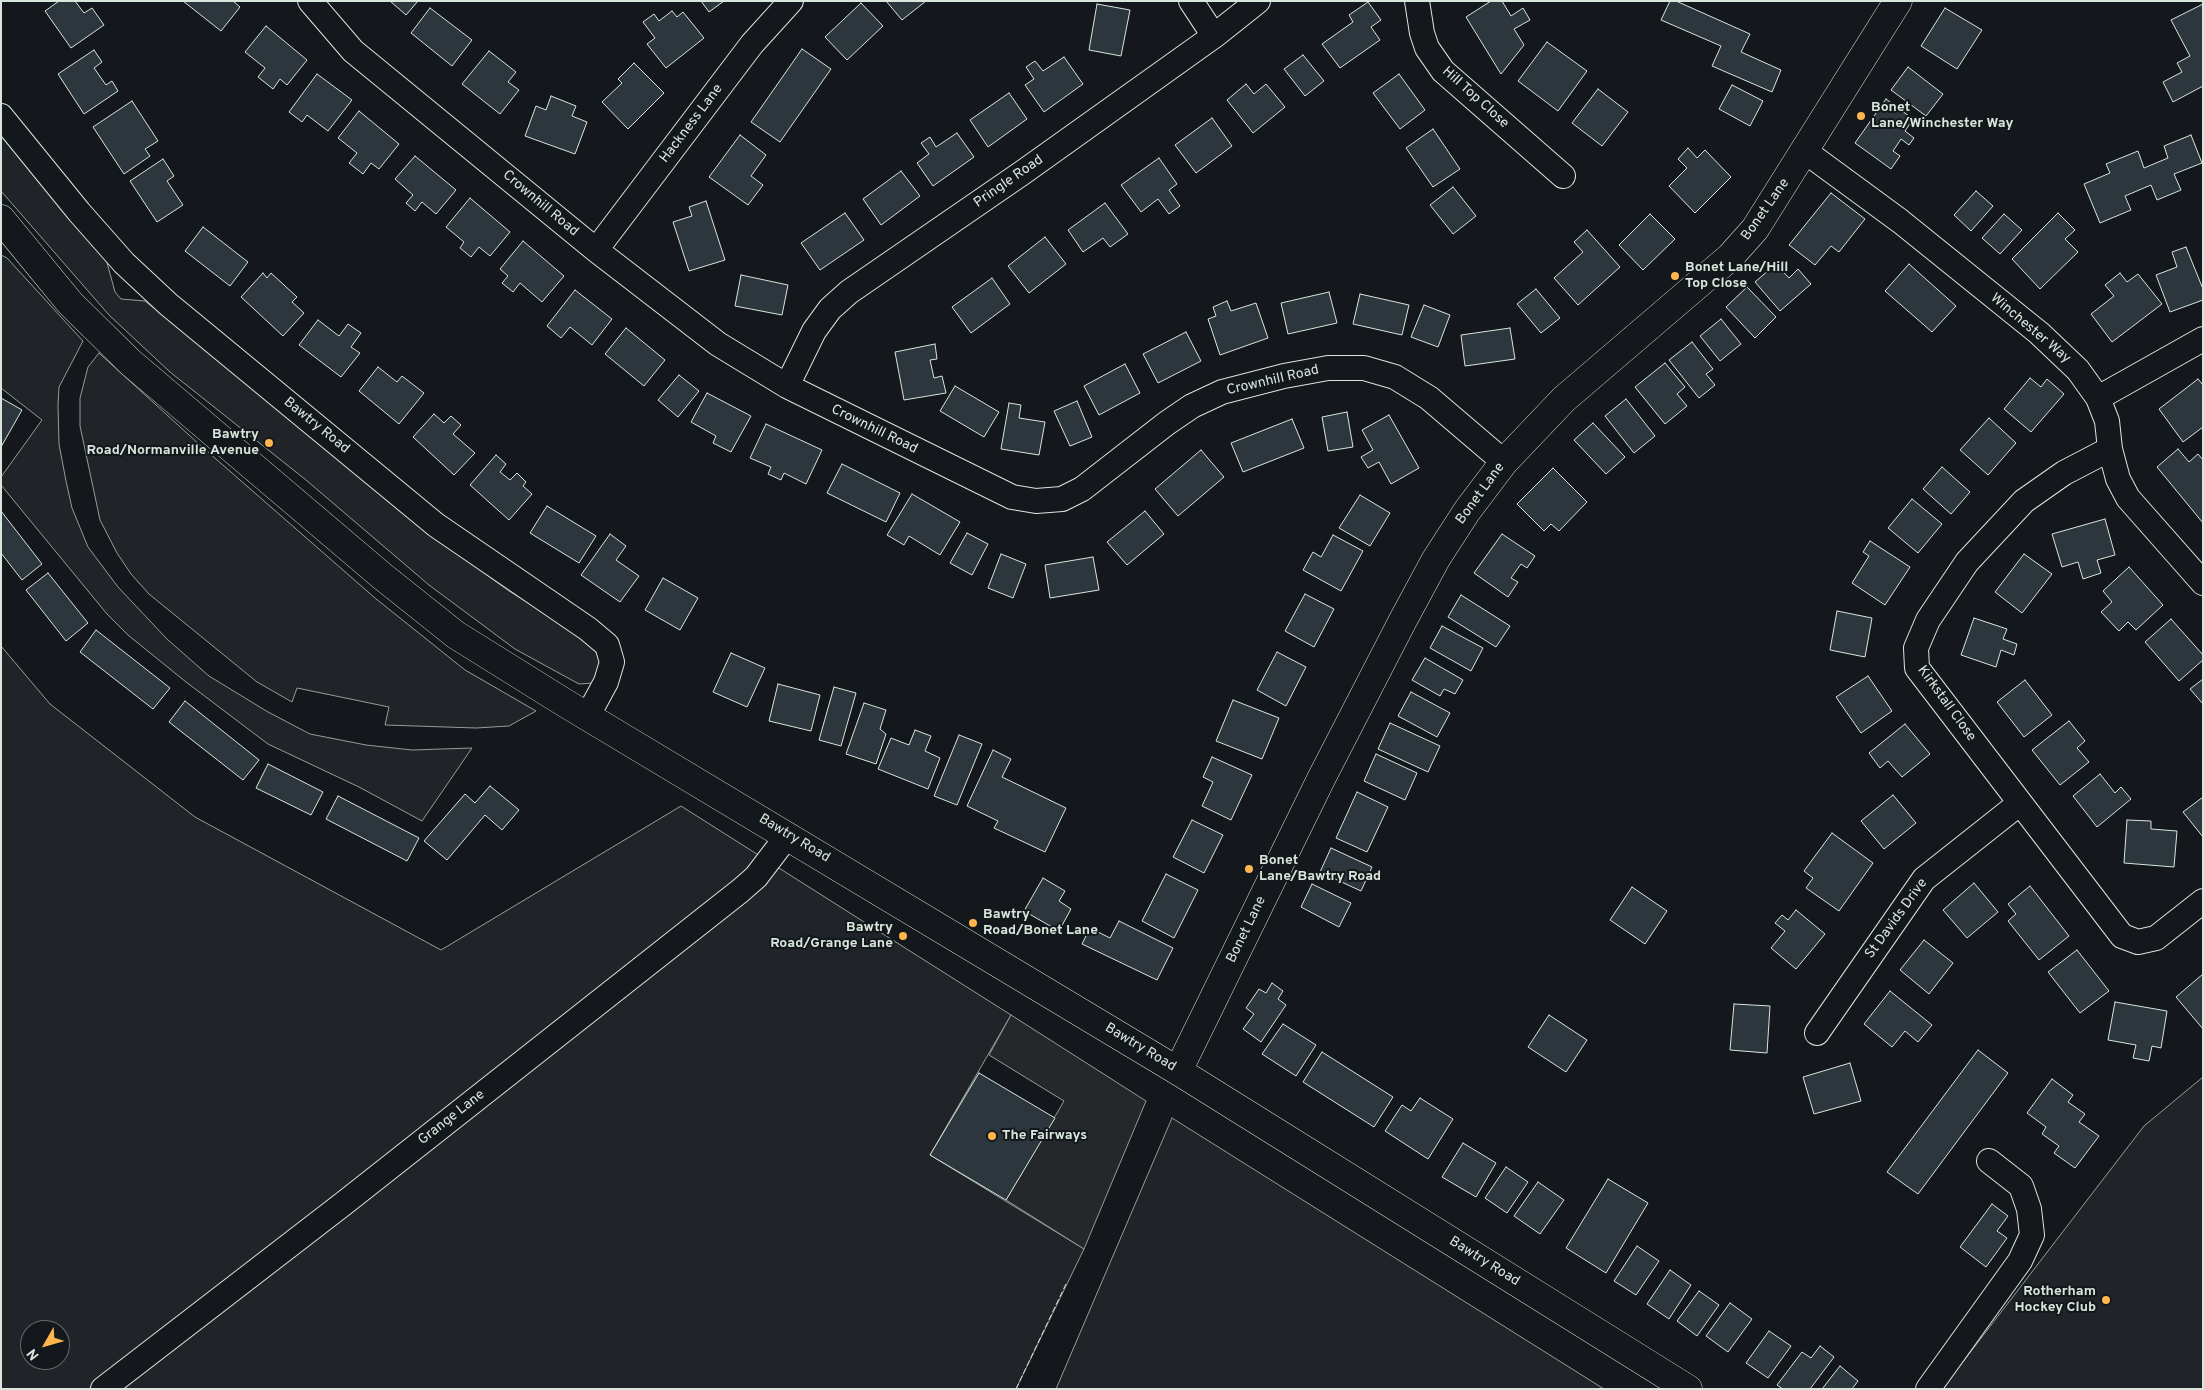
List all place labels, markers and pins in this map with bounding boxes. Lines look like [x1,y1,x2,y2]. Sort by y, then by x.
place label: Bonet Lane/Winchester Way [1871,100,2013,132]
marker: Bonet Lane/Winchester Way [1855,110,1867,122]
place label: Bonet Lane/Hill Top Close [1685,260,1788,292]
marker: Bonet Lane/Hill Top Close [1669,270,1681,282]
place label: Bawtry Road/Normanville Avenue [87,427,259,460]
marker: Bawtry Road/Normanville Avenue [263,437,275,449]
place label: Bonet Lane/Bawtry Road [1259,853,1381,886]
marker: Bonet Lane/Bawtry Road [1243,863,1255,875]
place label: Bawtry Road/Bonet Lane [983,907,1098,940]
marker: Bawtry Road/Bonet Lane [967,917,979,929]
place label: Bawtry Road/Grange Lane [770,920,893,952]
marker: Bawtry Road/Grange Lane [897,930,909,942]
place label: The Fairways [1002,1128,1087,1144]
marker: The Fairways [986,1130,998,1142]
place label: Rotherham Hockey Club [2014,1284,2096,1316]
marker: Rotherham Hockey Club [2100,1294,2112,1306]

